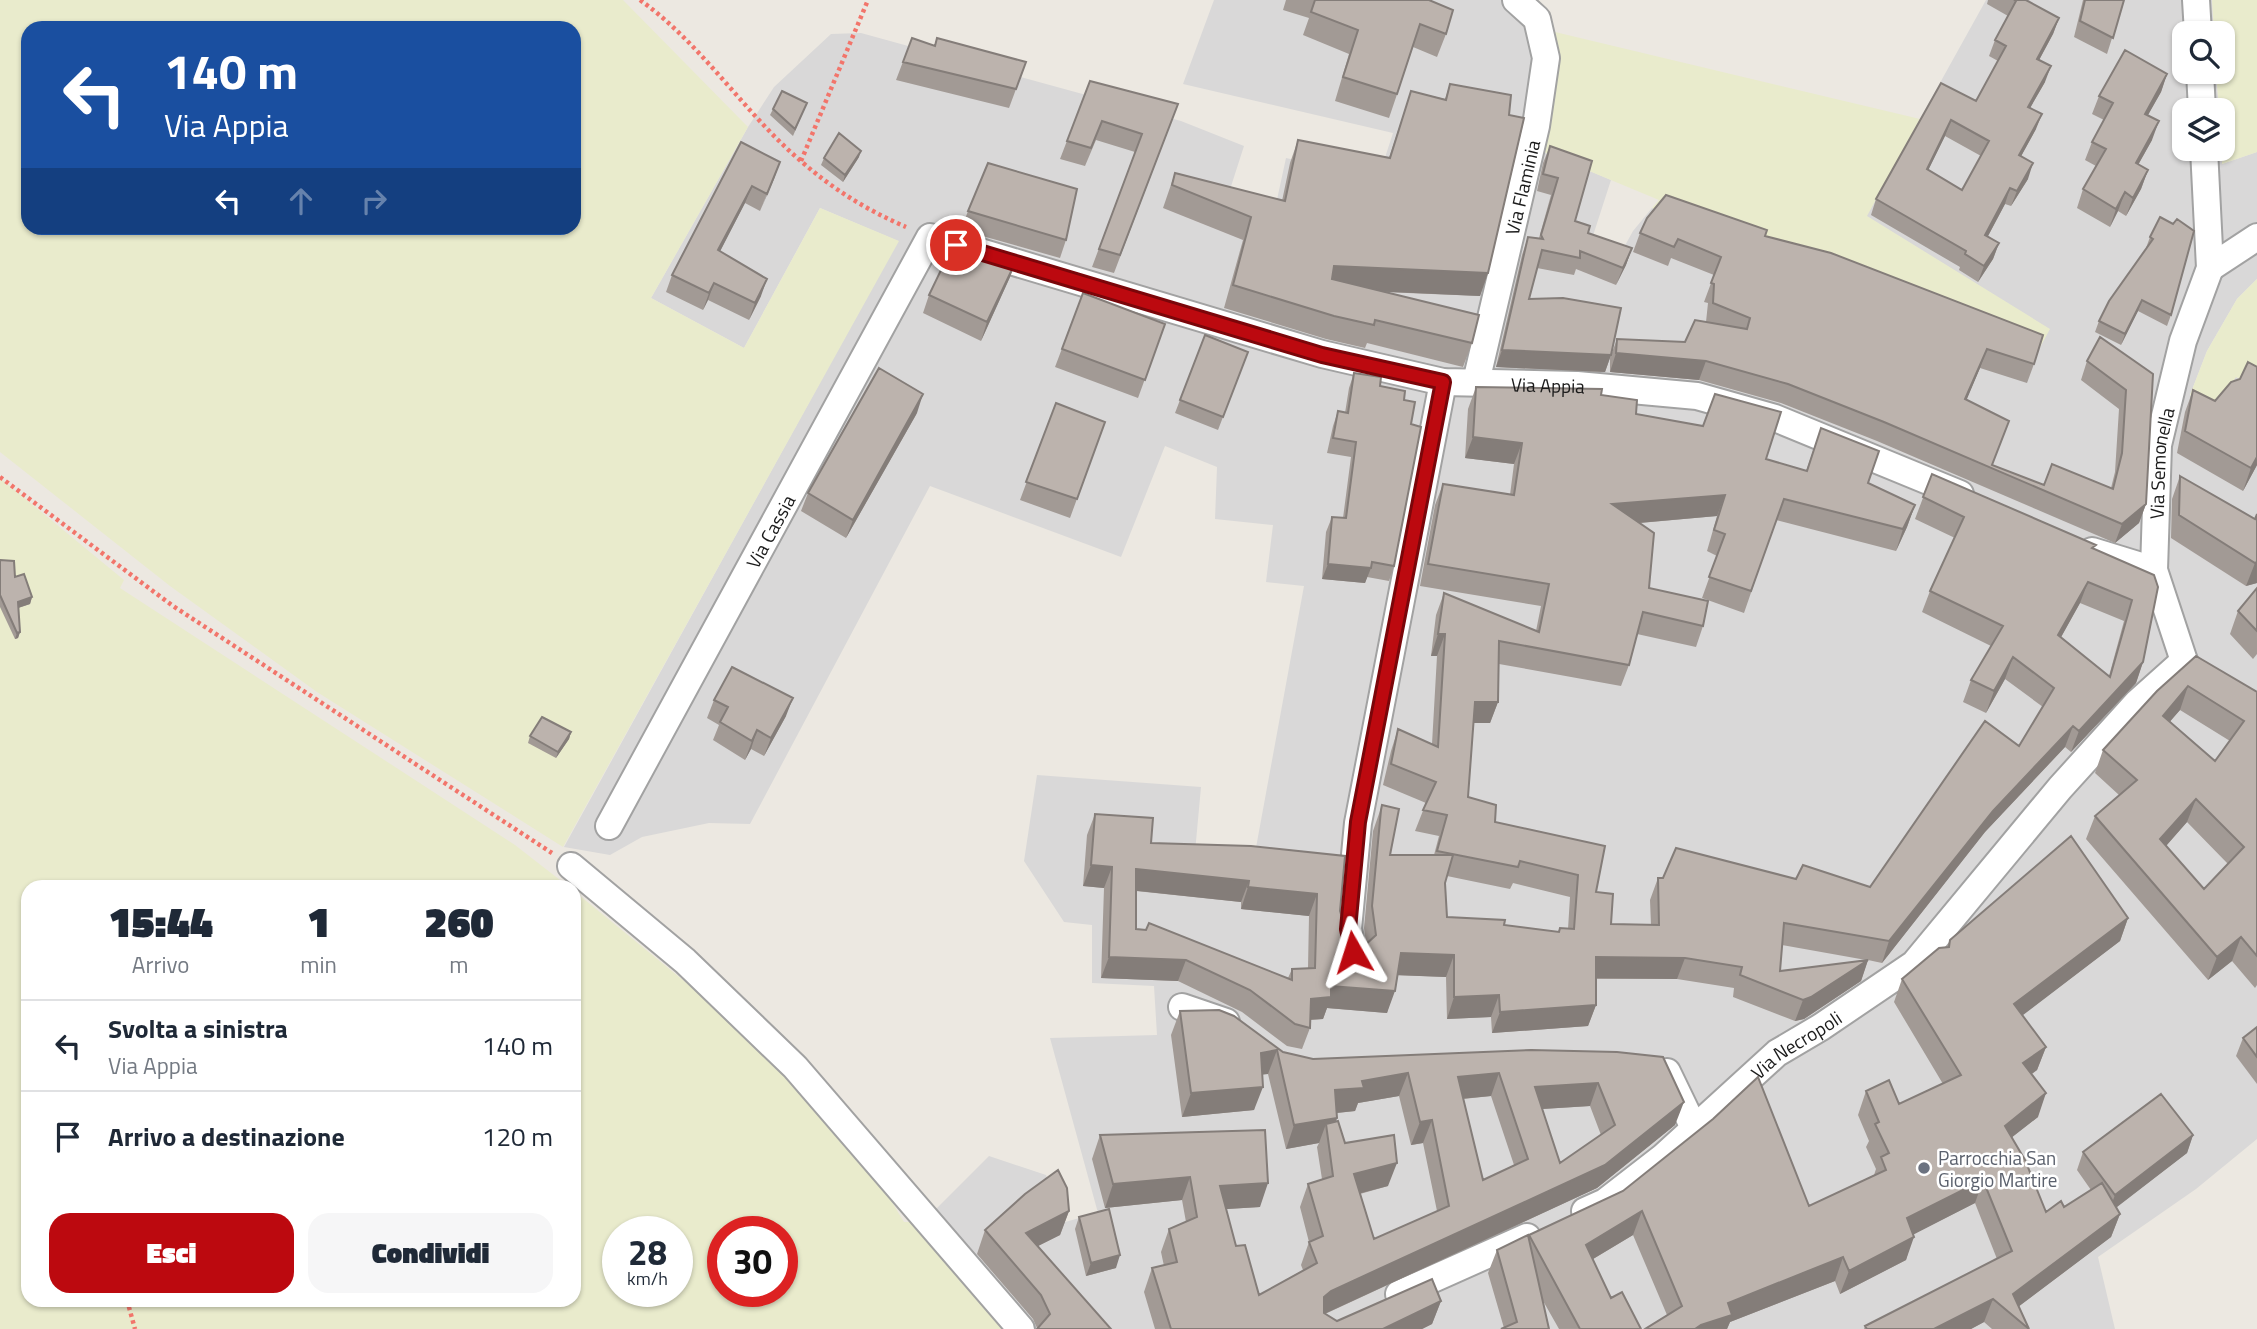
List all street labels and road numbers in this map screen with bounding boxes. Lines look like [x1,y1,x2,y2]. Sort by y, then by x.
street label: Via Flaminia [1496,136,1547,238]
street label: Via Appia [1511,369,1587,400]
street label: Via Semonella [2141,404,2181,520]
street label: Via Cassia [738,488,802,573]
street label: Via Necropoli [1744,1003,1847,1085]

